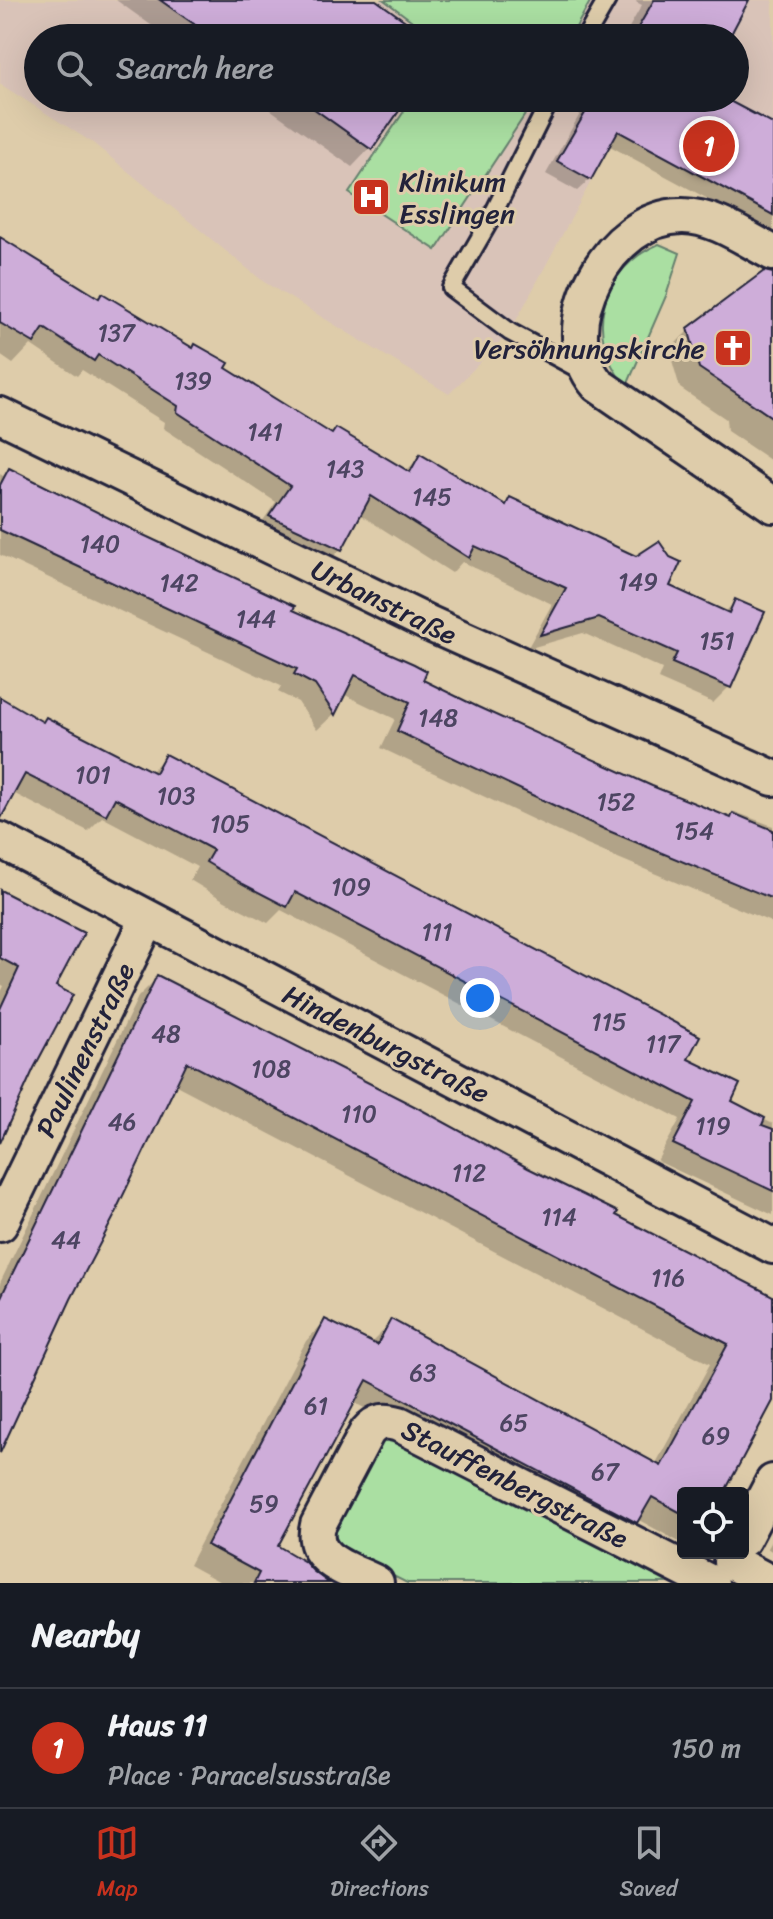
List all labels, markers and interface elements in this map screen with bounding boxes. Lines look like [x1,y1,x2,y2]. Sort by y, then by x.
search box [24,24,749,112]
text: Search here [116,41,274,95]
icon: search [52,46,96,90]
pin: 1 [683,116,735,176]
place label: Klinikum Esslingen [399,157,515,238]
hospital icon: Klinikum Esslingen [350,176,392,218]
house number: 137 [97,312,136,354]
place label: Versöhnungskirche [474,324,705,373]
church icon: Versöhnungskirche [712,327,754,369]
house number: 139 [174,360,212,402]
house number: 141 [247,411,283,453]
house number: 143 [326,448,364,490]
house number: 145 [412,476,452,518]
house number: 140 [80,523,120,565]
street label: Urbanstraße [302,545,466,659]
house number: 149 [618,561,658,603]
house number: 142 [159,562,199,604]
house number: 144 [236,598,276,640]
house number: 151 [699,620,735,662]
house number: 148 [418,697,458,739]
house number: 101 [75,754,111,796]
house number: 103 [157,775,195,817]
house number: 152 [597,781,636,823]
house number: 105 [210,803,250,845]
house number: 154 [674,810,714,852]
house number: 109 [331,866,371,908]
house number: 111 [422,911,452,953]
street label: Paulinenstraße [21,954,149,1146]
street label: Hindenburgstraße [274,971,498,1117]
your location [460,978,500,1018]
house number: 115 [591,1001,627,1043]
house number: 48 [151,1013,181,1055]
house number: 117 [646,1023,681,1065]
house number: 108 [251,1048,291,1090]
house number: 110 [341,1093,377,1135]
house number: 46 [108,1101,136,1143]
house number: 119 [695,1105,731,1147]
house number: 112 [452,1152,486,1194]
house number: 114 [541,1196,577,1238]
house number: 44 [51,1219,81,1261]
house number: 116 [651,1257,685,1299]
house number: 63 [410,1352,436,1394]
house number: 61 [304,1385,328,1427]
house number: 65 [500,1402,528,1444]
street label: Stauffenbergstraße [393,1406,637,1562]
house number: 69 [702,1415,730,1457]
house number: 67 [591,1451,620,1493]
house number: 59 [249,1483,279,1525]
map controls [677,1487,749,1559]
button: locate [677,1487,749,1559]
text: Nearby [32,1605,140,1665]
text: Haus 11 [108,1698,208,1752]
text: 1 [52,1725,64,1771]
text: 150 m [671,1725,741,1771]
text: Place · Paracelsusstraße [108,1752,391,1798]
tab: Map [95,1821,139,1908]
tab: Directions [330,1821,429,1908]
tab: Saved [620,1821,678,1908]

